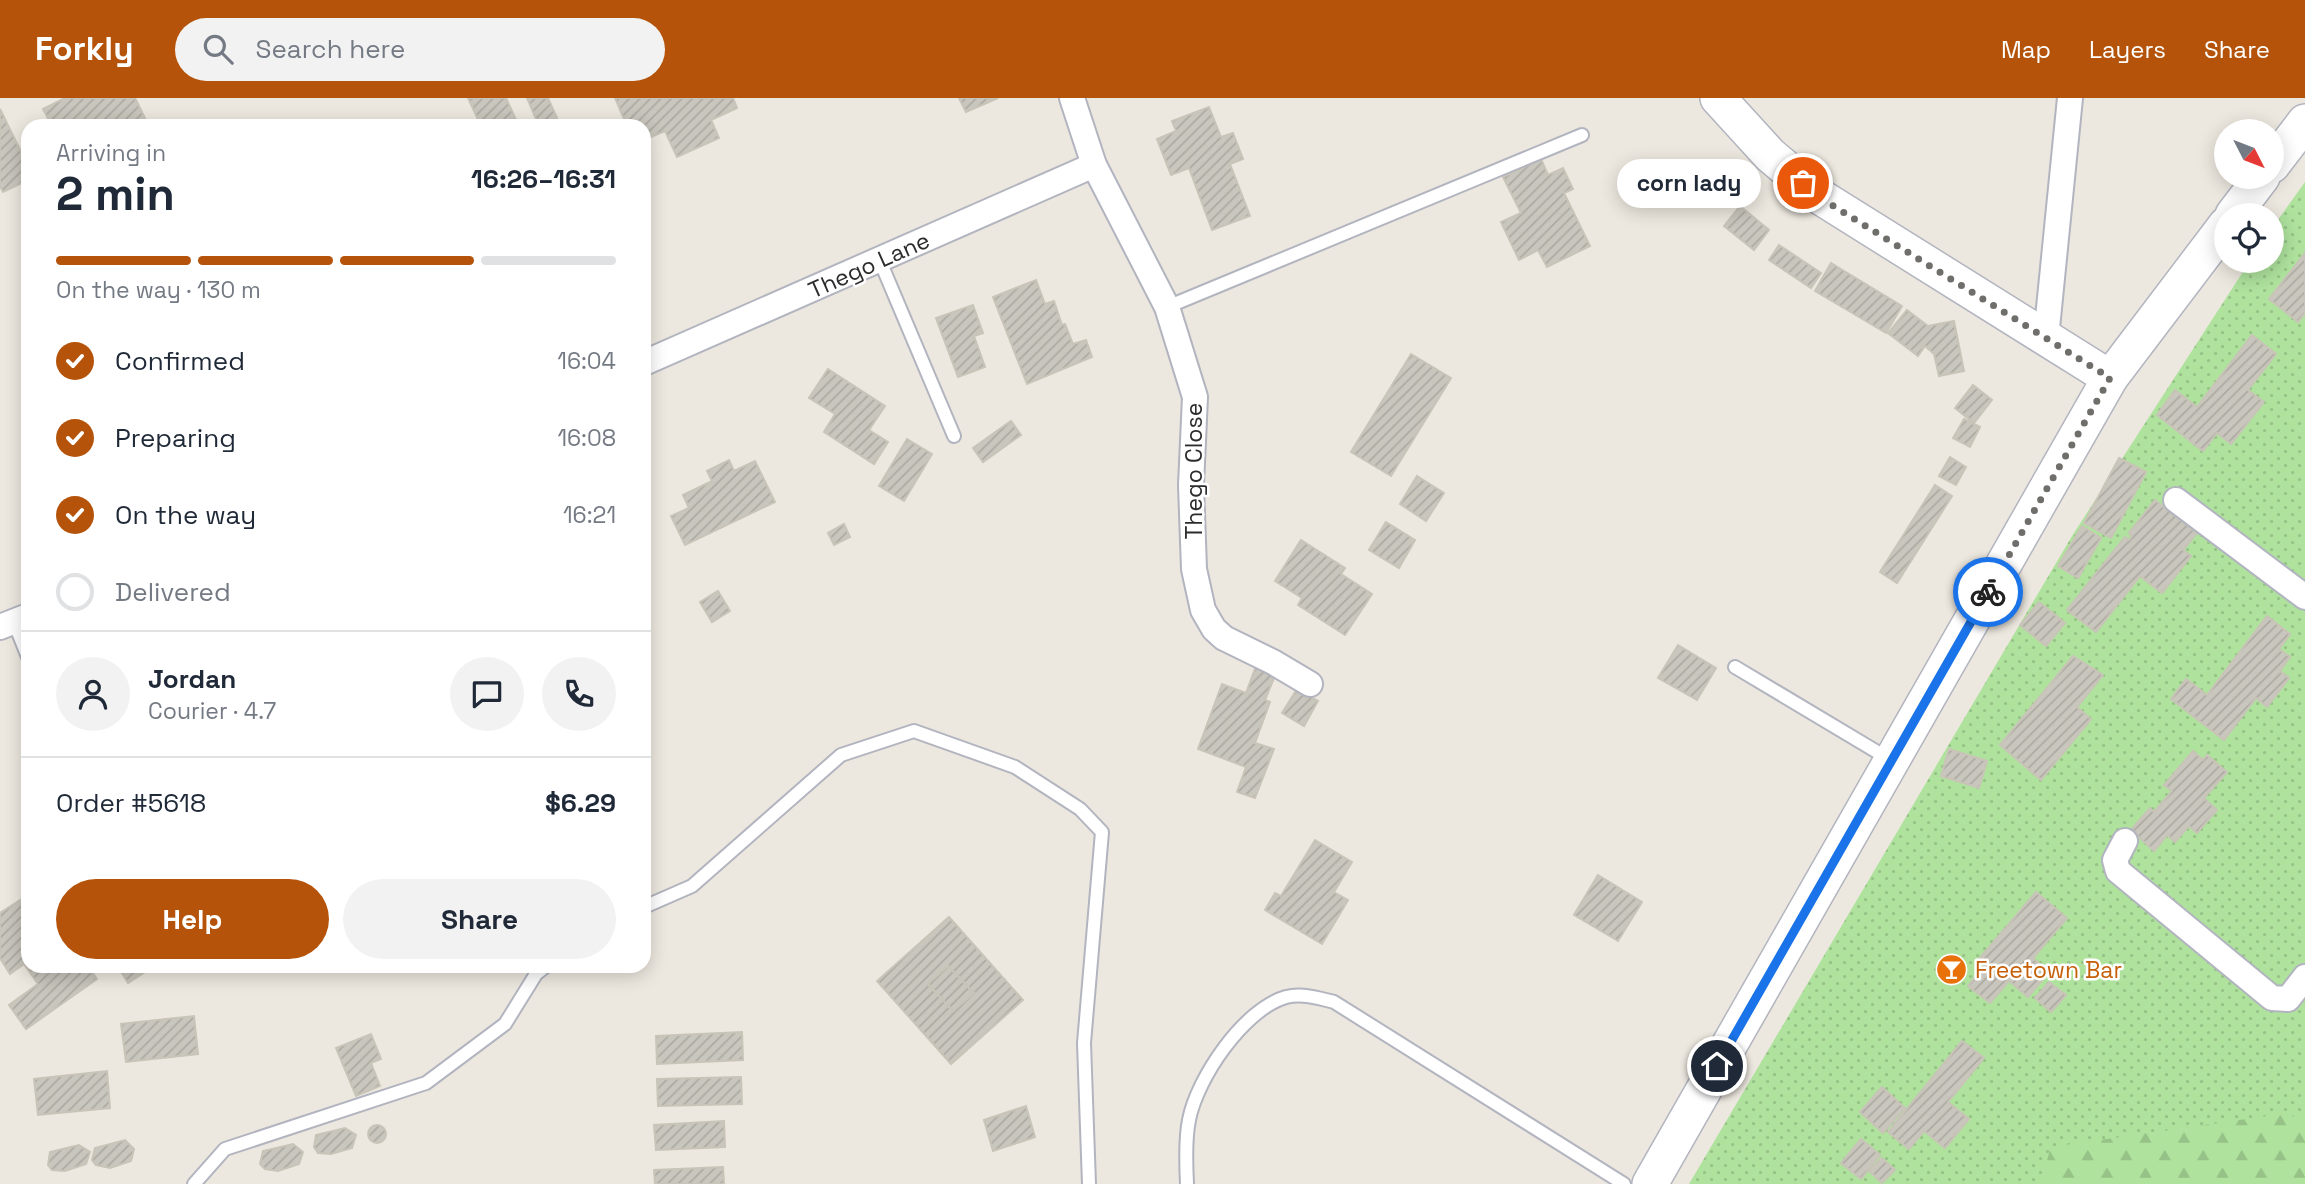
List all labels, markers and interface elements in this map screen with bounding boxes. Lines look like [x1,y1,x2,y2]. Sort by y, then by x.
search box [175,18,665,81]
text: Forkly [35,28,133,70]
icon: search [199,30,237,68]
text: Search here [255,32,405,66]
text: Map [2001,34,2051,65]
text: Layers [2089,34,2166,65]
text: Share [2204,34,2270,65]
north arrow [2214,119,2284,189]
map controls [2214,119,2284,273]
text: Arriving in [56,138,166,168]
pin [1773,153,1833,213]
callout: corn lady [1618,158,1761,208]
text: 16:26–16:31 [471,162,616,196]
icon: bag [1784,164,1822,202]
text: 2 min [56,165,175,223]
text: corn lady [1637,168,1741,198]
button: locate [2214,203,2284,273]
street label: Thego Lane [804,225,934,305]
text: On the way · 130 m [56,275,261,305]
icon: check [56,342,94,380]
text: Confirmed [115,344,245,378]
text: 16:04 [557,346,616,376]
street label: Thego Close [1179,403,1209,539]
icon: check [56,419,94,457]
text: Preparing [115,421,236,455]
text: 16:08 [557,423,616,453]
icon: check [56,496,94,534]
text: On the way [115,498,256,532]
text: 16:21 [563,500,616,530]
courier [1953,557,2023,627]
icon: bike [1969,573,2007,611]
text: Delivered [115,575,231,609]
button: person [56,657,130,731]
button: chat [450,657,524,731]
button: phone [542,657,616,731]
text: Jordan [148,662,236,696]
text: Courier · 4.7 [148,696,276,726]
text: Order #5618 [56,786,206,820]
text: $6.29 [545,786,616,820]
button: Help [56,879,329,959]
button: Share [343,879,616,959]
bar icon: Freetown Bar [1935,953,1969,987]
place label: Freetown Bar [1975,955,2122,985]
pin [1687,1036,1747,1096]
icon: home [1698,1047,1736,1085]

